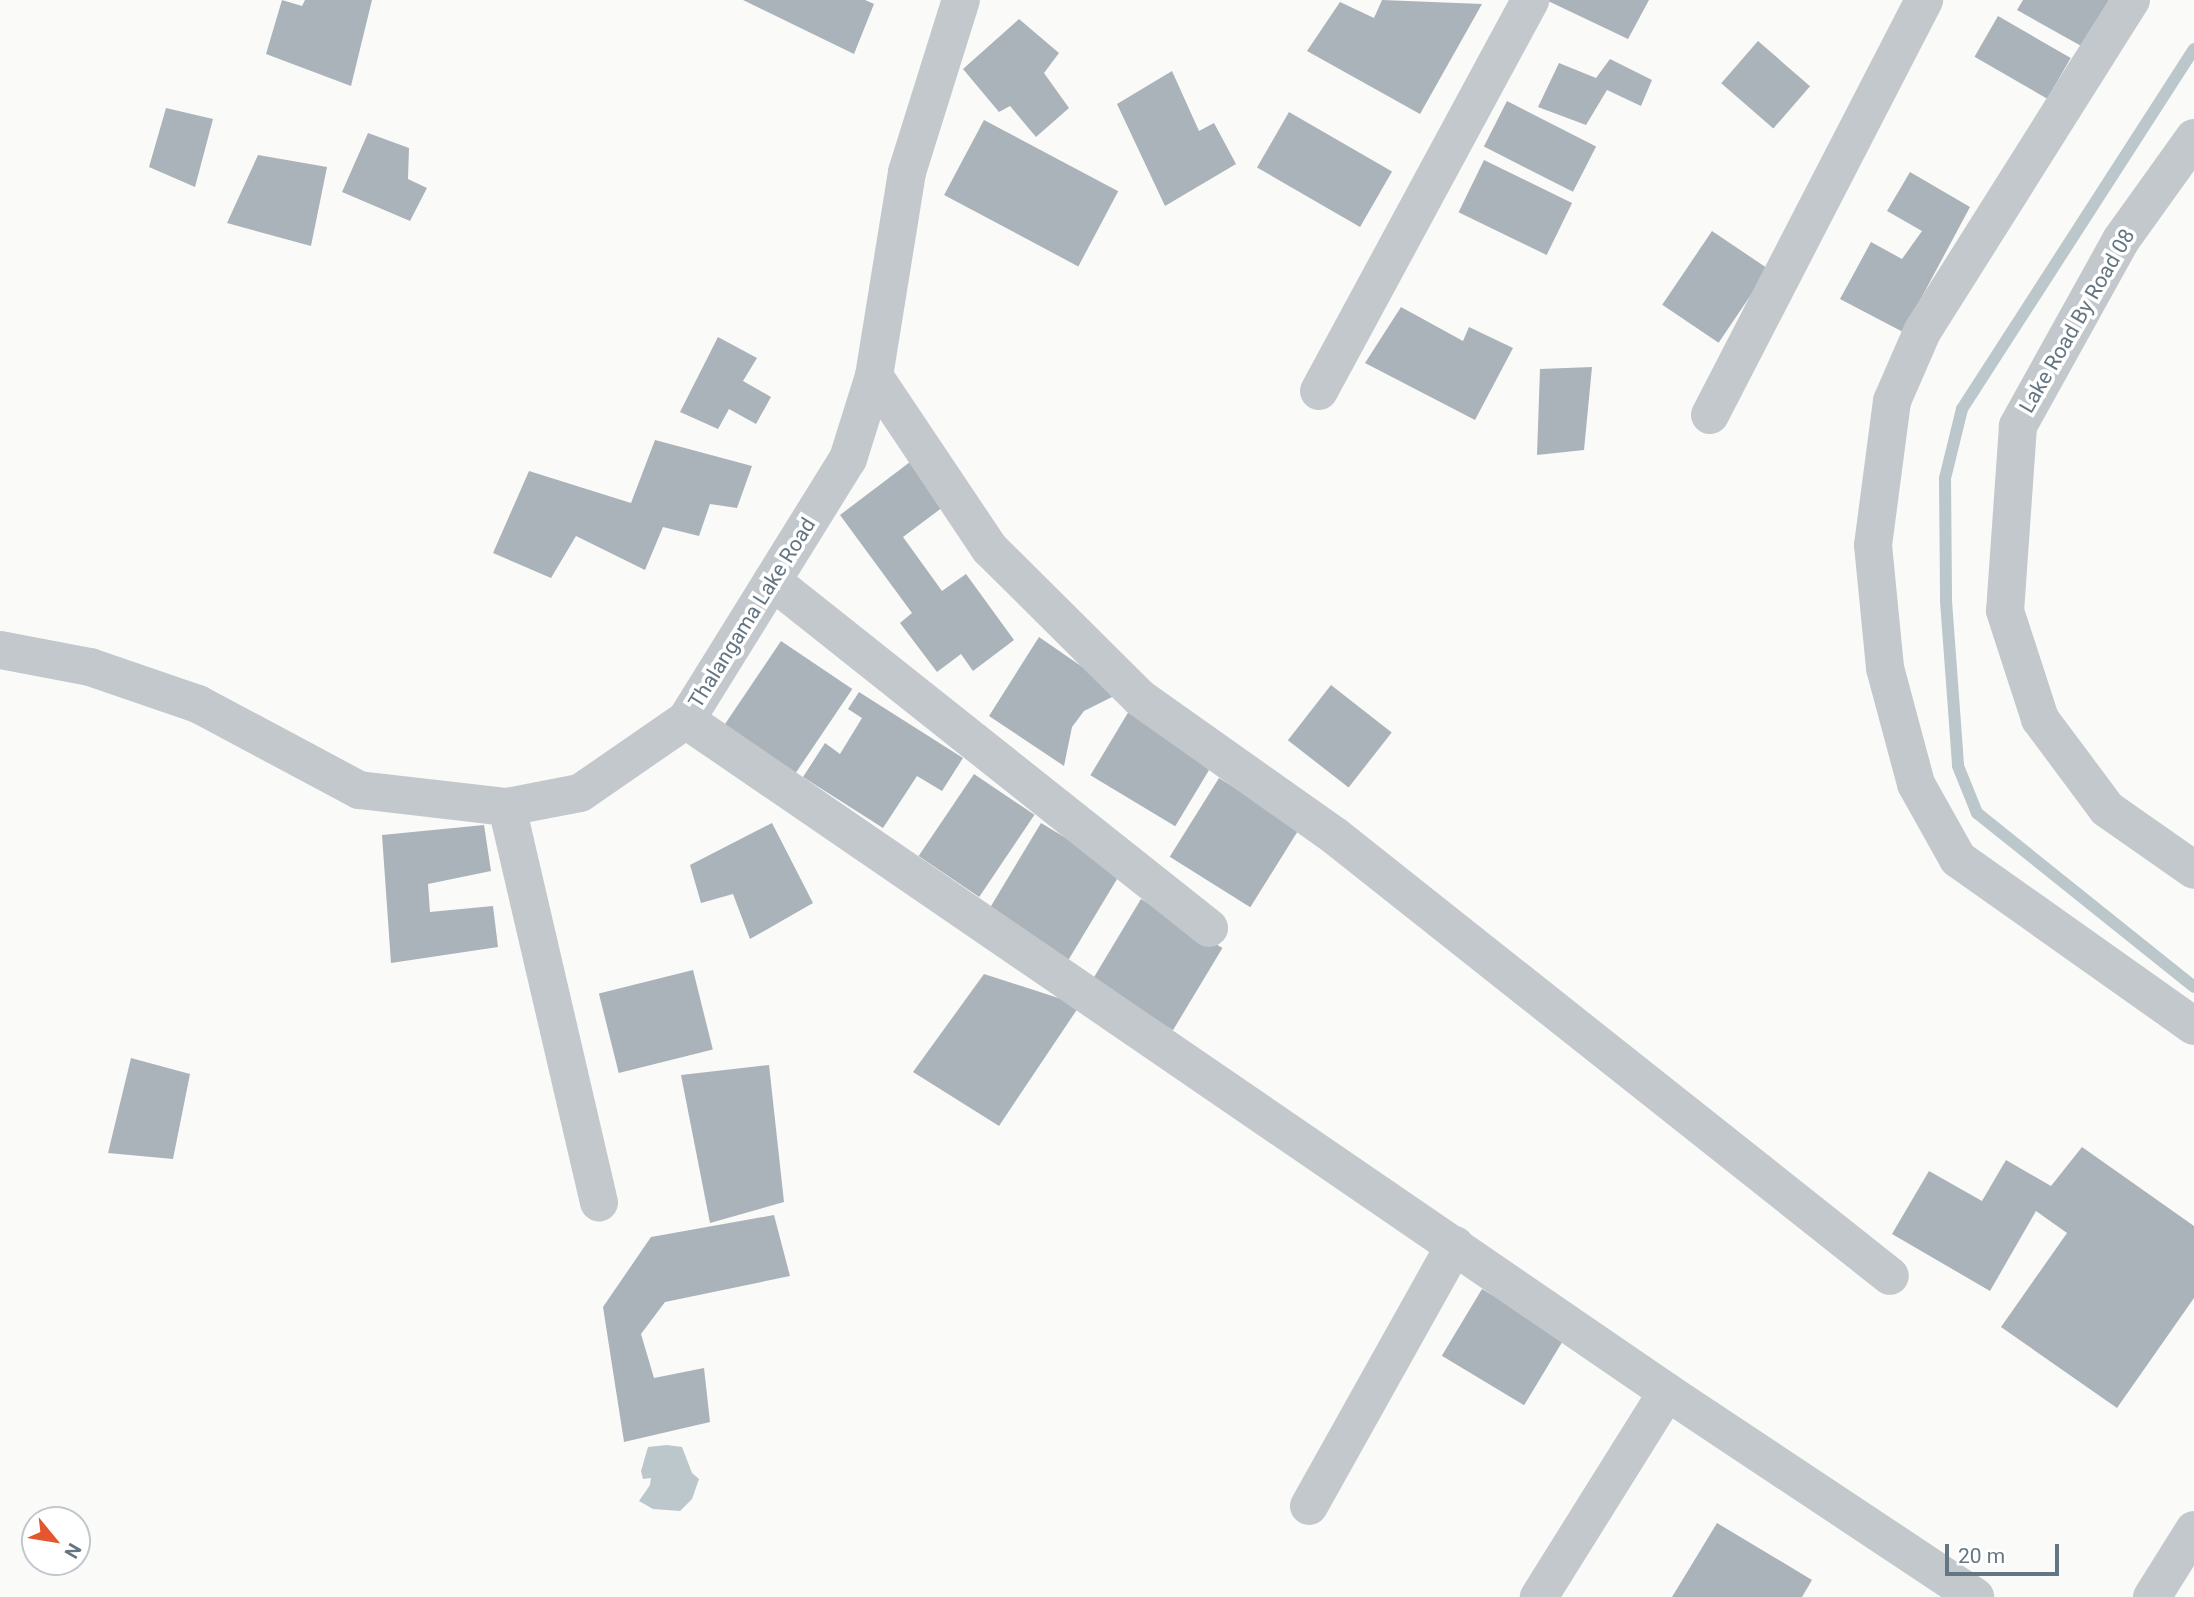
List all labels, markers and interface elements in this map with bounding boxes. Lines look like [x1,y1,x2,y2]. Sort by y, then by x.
street label: Lake Road By Road 08 [2014,225,2140,417]
street label: Thalangama Lake Road [683,513,821,713]
north arrow [21,1506,91,1576]
scale bar [1949,1530,2063,1574]
text: N [60,1539,86,1562]
text: 20 m [1958,1544,2005,1568]

